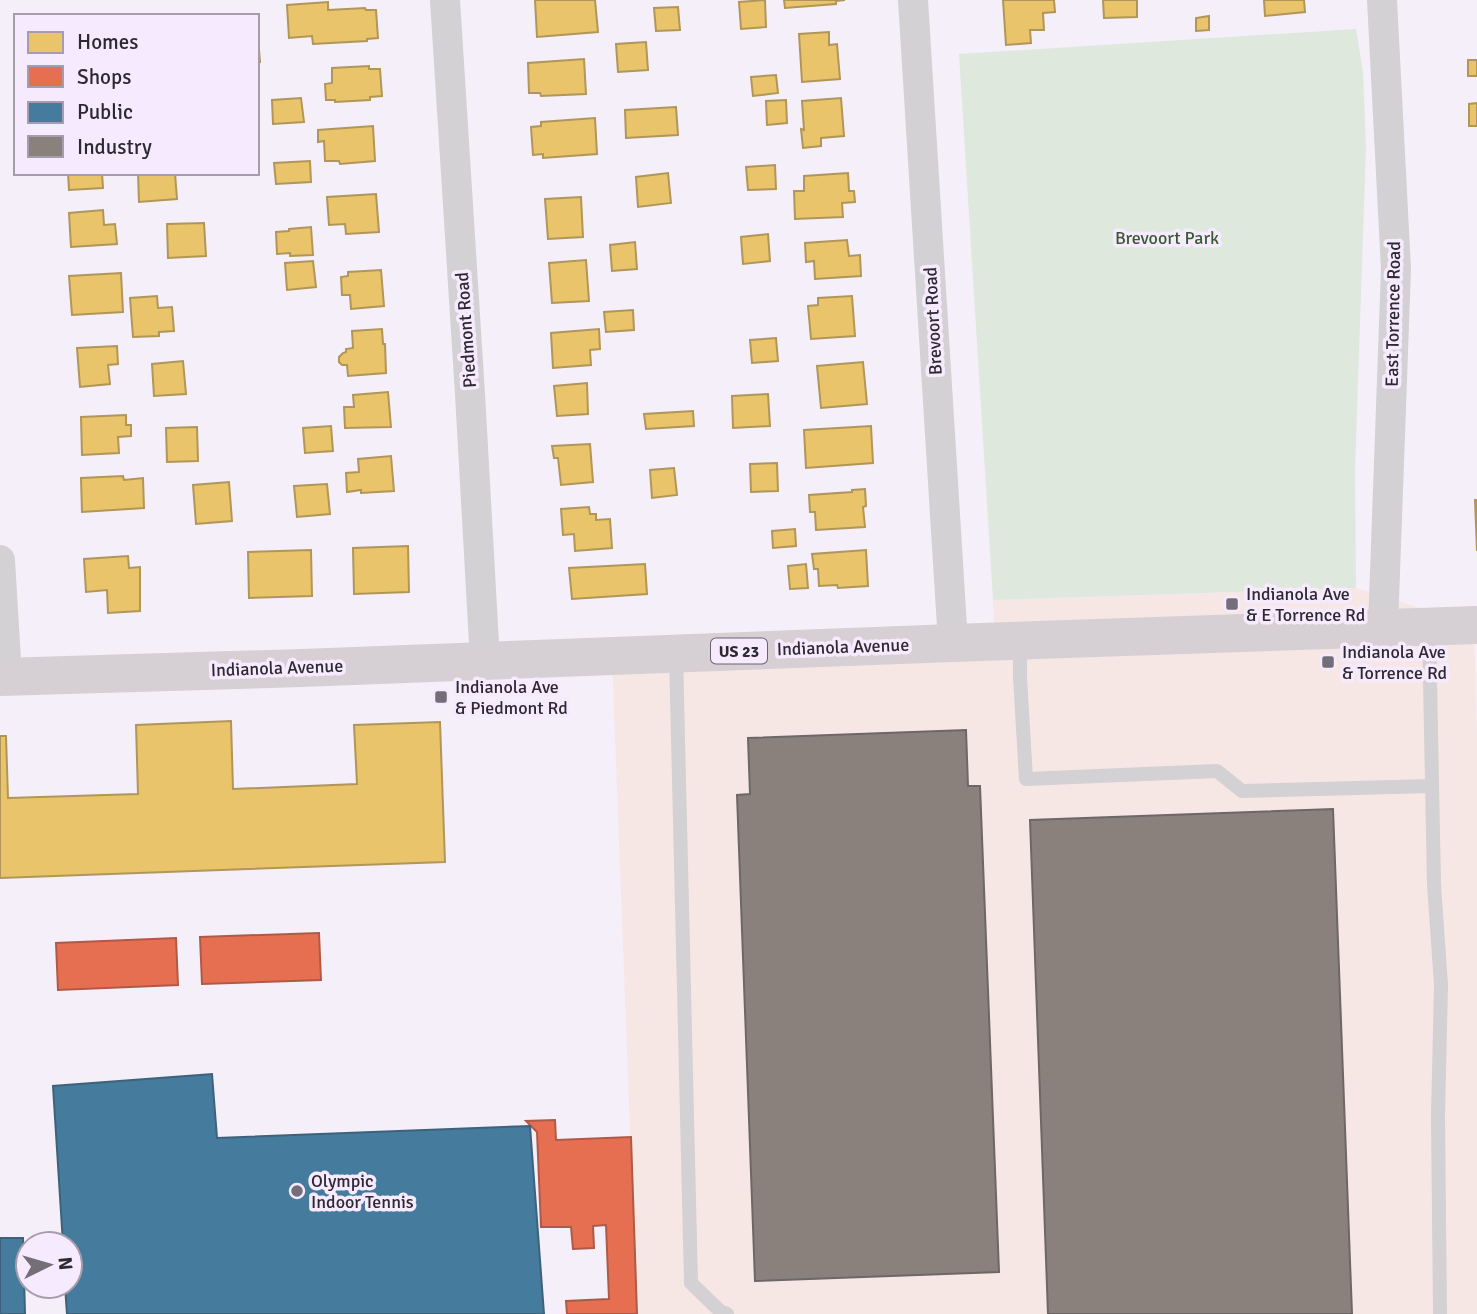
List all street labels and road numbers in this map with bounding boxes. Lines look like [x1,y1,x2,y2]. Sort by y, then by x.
street label: East Torrence Road [1381,241,1405,387]
street label: Brevoort Road [919,266,947,376]
street label: Piedmont Road [451,271,481,389]
street label: Indianola Avenue [776,634,910,660]
road number: US 23 [711,638,767,664]
street label: Indianola Avenue [210,655,344,681]

